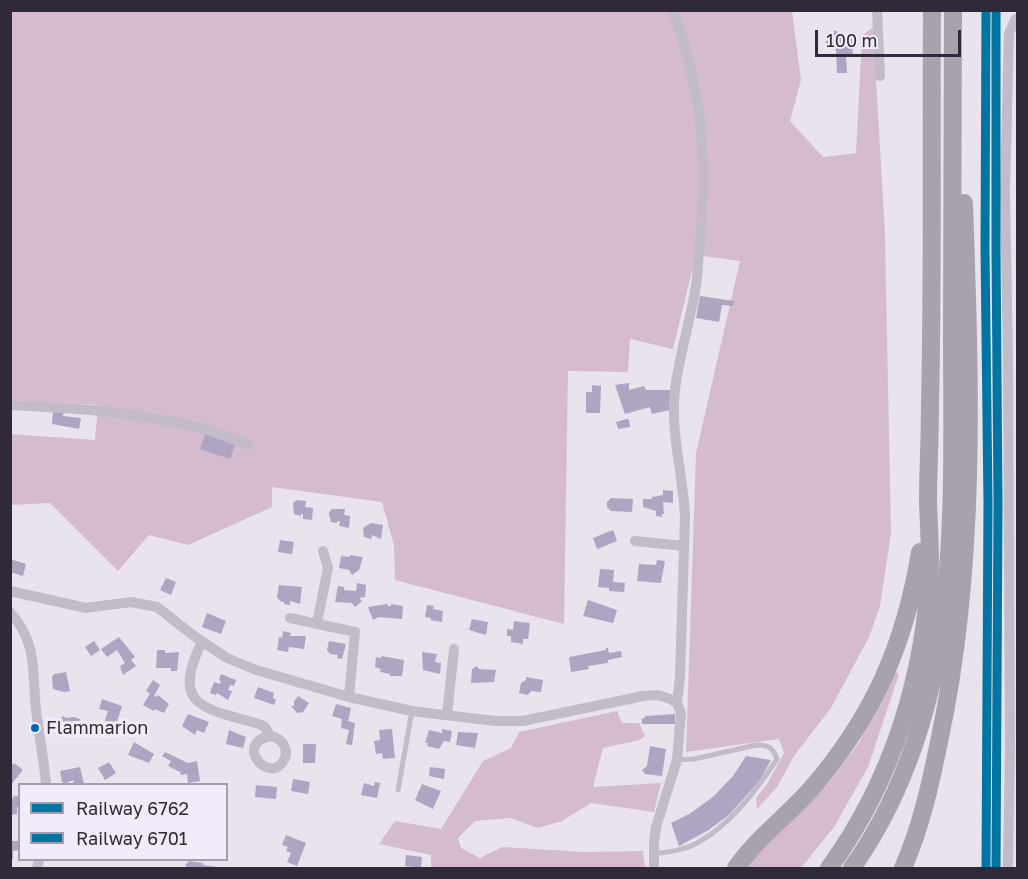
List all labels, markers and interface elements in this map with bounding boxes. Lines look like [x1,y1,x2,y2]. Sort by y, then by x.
scale bar [818,18,964,56]
text: 100 m [826,29,877,51]
place label: Flammarion [46,717,148,739]
marker: Flammarion [29,722,41,734]
legend [18,783,228,861]
text: Railway 6762 [76,797,189,819]
text: Railway 6701 [76,827,188,849]

